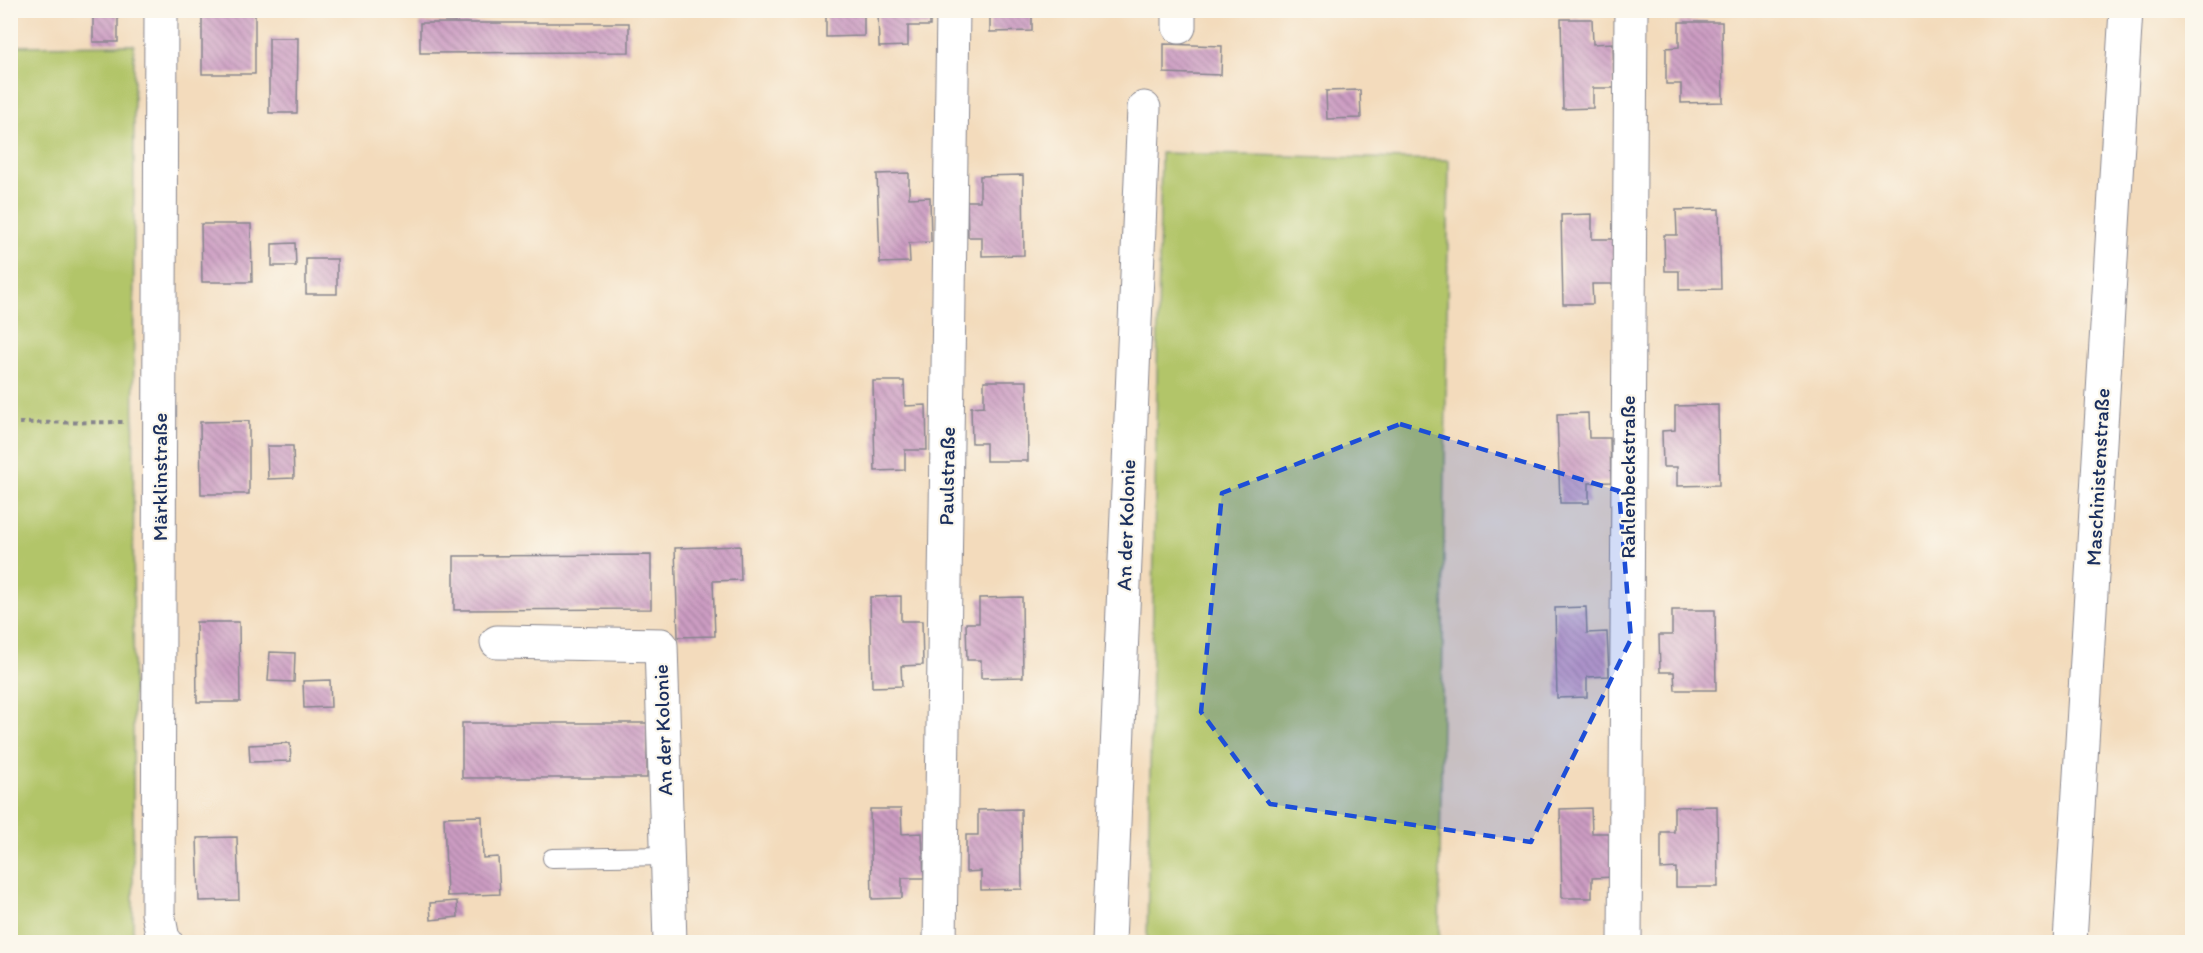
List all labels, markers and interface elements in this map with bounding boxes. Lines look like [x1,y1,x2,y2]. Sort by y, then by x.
street label: Maschinistenstraße [2080,387,2115,567]
street label: Rahlenbeckstraße [1615,395,1640,559]
street label: Märklinstraße [147,413,172,541]
street label: Paulstraße [933,426,960,526]
street label: An der Kolonie [1111,459,1140,591]
street label: An der Kolonie [648,664,677,796]

